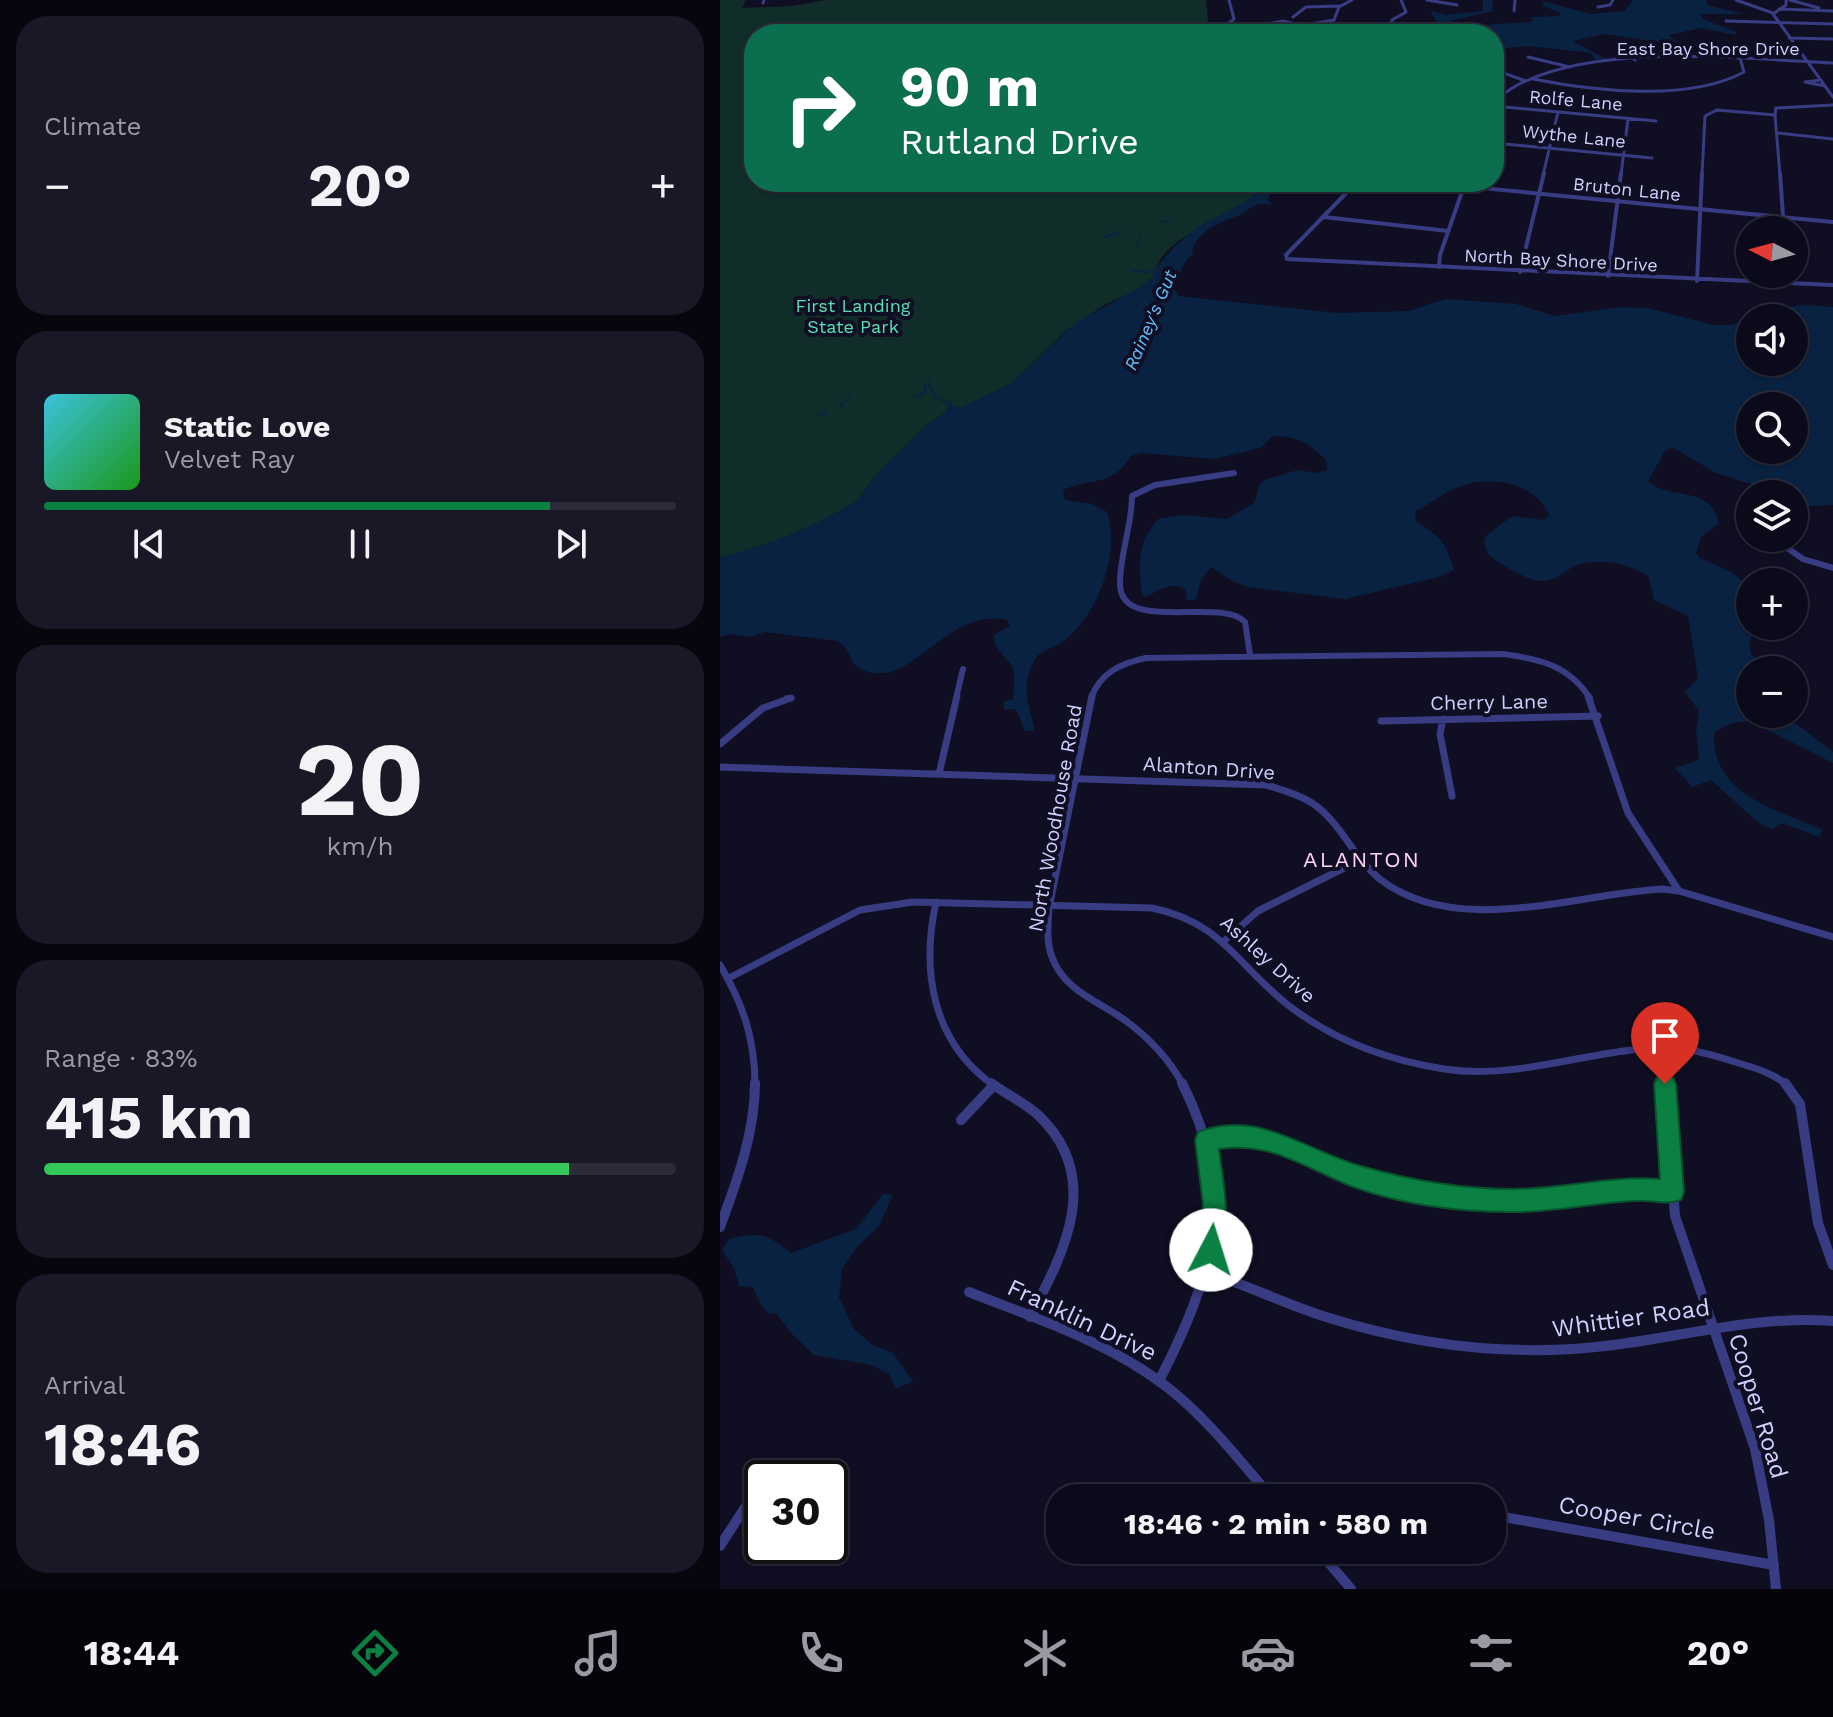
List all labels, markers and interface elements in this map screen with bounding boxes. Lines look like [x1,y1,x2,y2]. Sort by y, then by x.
street label: East Bay Shore Drive [1616,38,1800,59]
text: 90 m [900,54,1039,120]
icon: right [768,56,872,160]
street label: Rolfe Lane [1528,85,1624,115]
text: Climate [44,111,142,141]
street label: Wythe Lane [1521,120,1627,152]
text: Rutland Drive [900,121,1139,163]
text: 20° [308,150,412,221]
text: − [44,160,71,212]
text: + [649,160,676,212]
street label: Bruton Lane [1572,173,1682,205]
north arrow [1736,216,1808,288]
map controls [1736,216,1808,728]
street label: North Bay Shore Drive [1464,244,1658,276]
water label: Rainey's Gut [1120,266,1181,373]
park label: First Landing State Park [796,295,911,337]
button: sound [1736,304,1808,376]
button: search [1736,392,1808,464]
text: Static Love [164,409,330,444]
text: Velvet Ray [164,444,295,474]
button: layers [1736,480,1808,552]
icon: previous [127,522,171,566]
icon: pause [338,522,382,566]
icon: next [549,522,593,566]
button: + [1736,568,1808,640]
button: − [1736,656,1808,728]
street label: Cherry Lane [1430,689,1548,715]
street label: North Woodhouse Road [1023,702,1087,934]
text: 20 [296,718,424,840]
street label: Alanton Drive [1142,751,1276,785]
text: km/h [327,831,393,861]
district label: ALANTON [1303,847,1421,872]
street label: Ashley Drive [1216,910,1320,1008]
pin [1631,1002,1699,1084]
icon: arrive [1643,1014,1687,1058]
text: Range · 83% [44,1043,197,1073]
text: 415 km [44,1082,253,1153]
position arrow [1169,1208,1253,1292]
street label: Franklin Drive [1003,1273,1161,1367]
street label: Whittier Road [1550,1293,1712,1343]
street label: Cooper Road [1723,1330,1793,1482]
text: Arrival [44,1370,125,1400]
text: 18:46 [44,1409,201,1480]
speed limit sign: 30 [744,1460,848,1564]
street label: Cooper Circle [1557,1490,1717,1546]
text: 18:46 · 2 min · 580 m [1124,1506,1428,1541]
icon: directions [347,1625,403,1681]
icon: music [570,1625,626,1681]
icon: phone [793,1625,849,1681]
icon: climate [1017,1625,1073,1681]
icon: car [1240,1625,1296,1681]
icon: filters [1463,1625,1519,1681]
text: 18:44 [84,1632,179,1674]
text: 20° [1687,1632,1749,1674]

